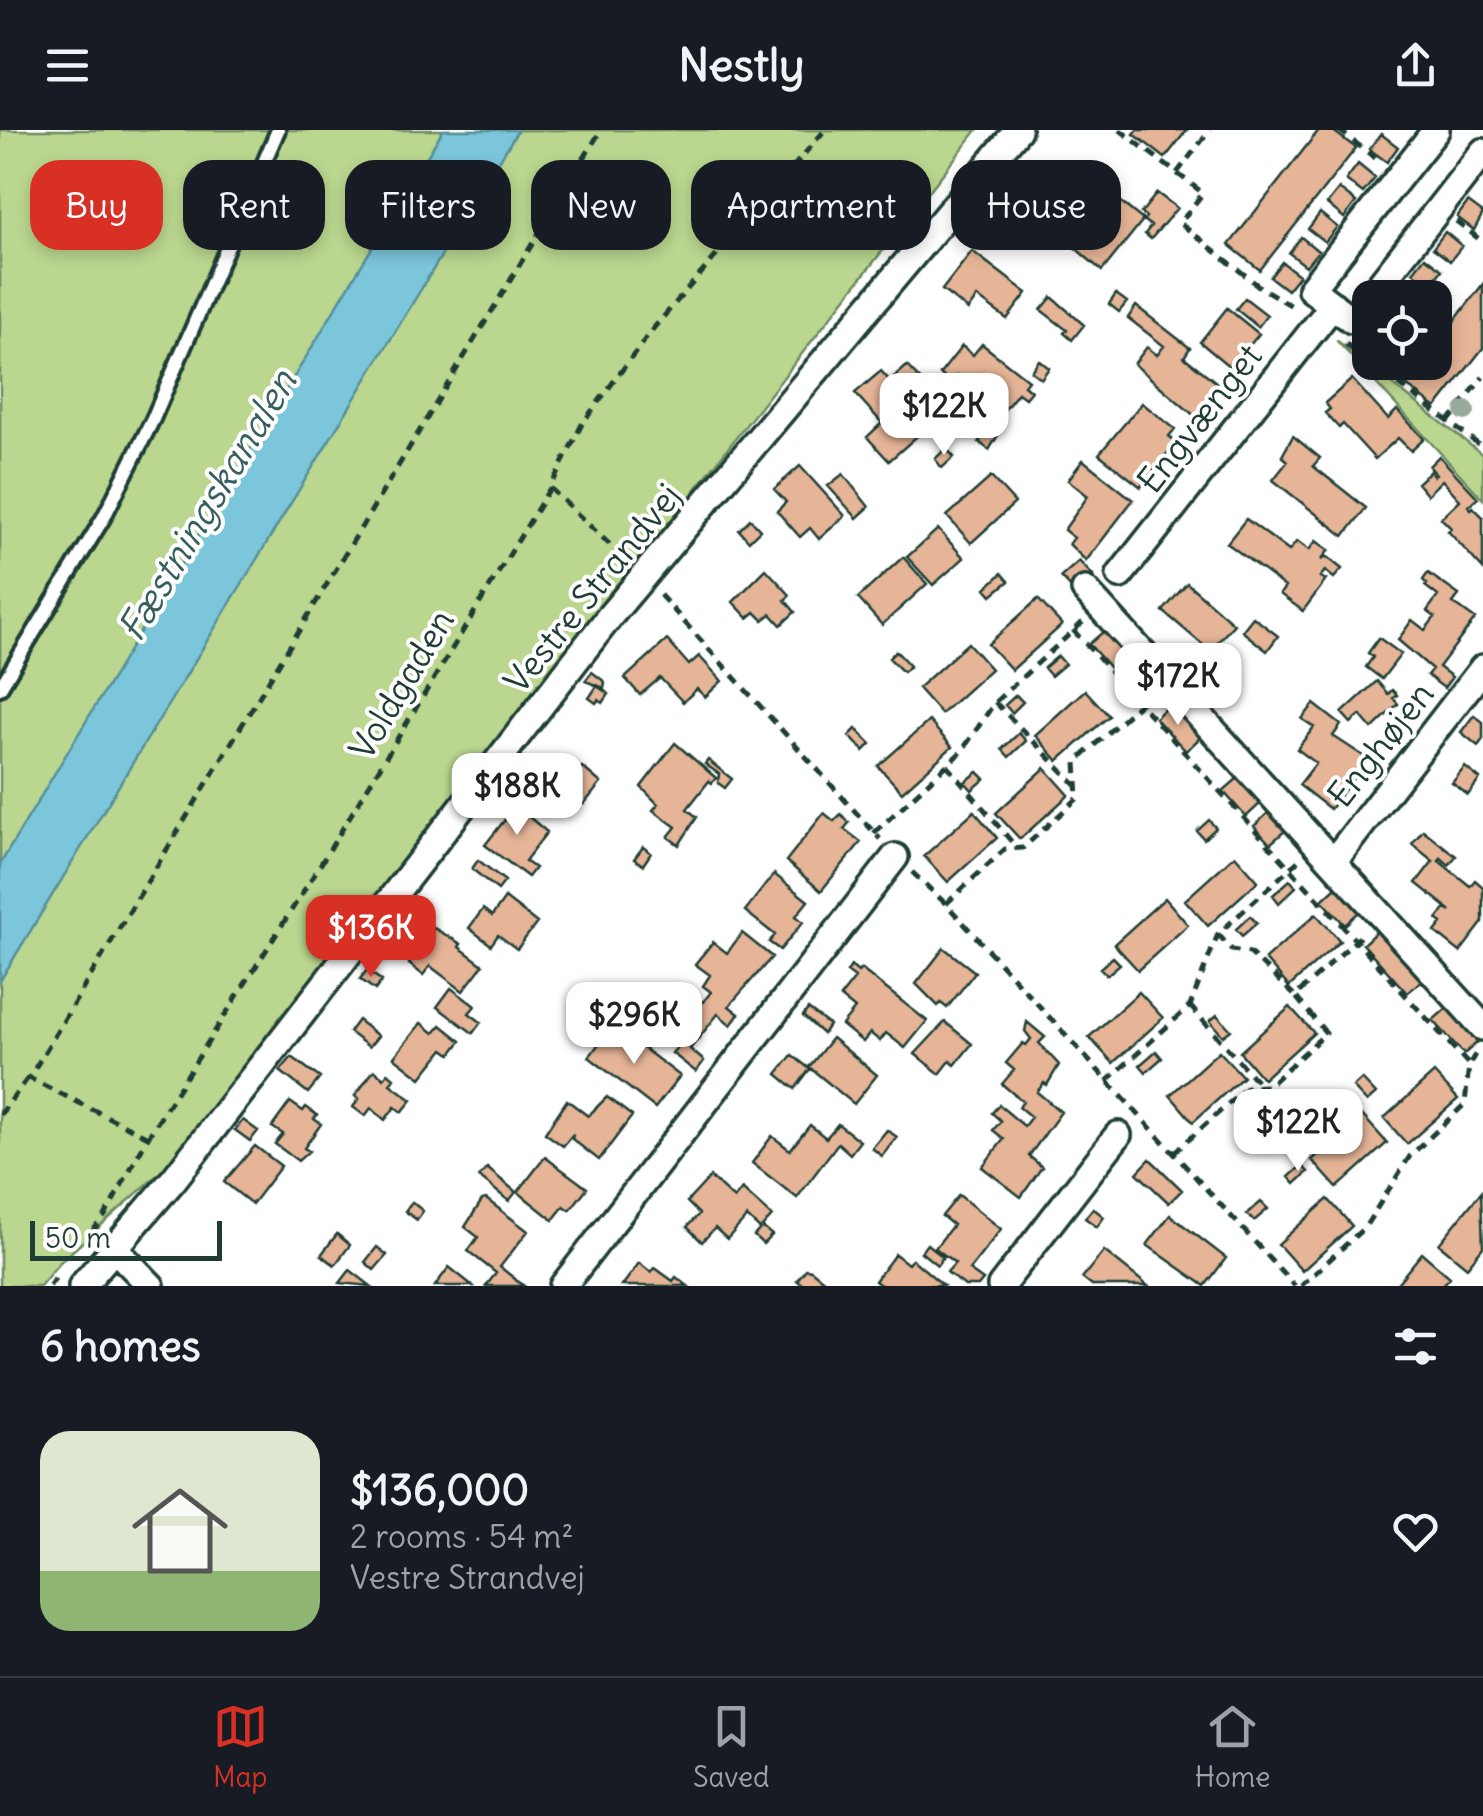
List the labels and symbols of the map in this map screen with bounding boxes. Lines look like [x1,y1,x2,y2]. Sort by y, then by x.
street label: Engvænget [1127,335,1271,501]
water label: Fæstningskanalen [108,360,307,649]
pin: $122K [874,373,1014,458]
street label: Vestre Strandvej [494,474,690,702]
street label: Voldgaden [339,601,463,767]
pin: $172K [1108,643,1248,728]
street label: Enghøjen [1317,673,1443,815]
pin: $188K [447,753,587,838]
pin: $136K [301,895,441,980]
pin: $296K [564,982,704,1067]
pin: $122K [1228,1089,1368,1174]
scale bar [30,1216,222,1260]

